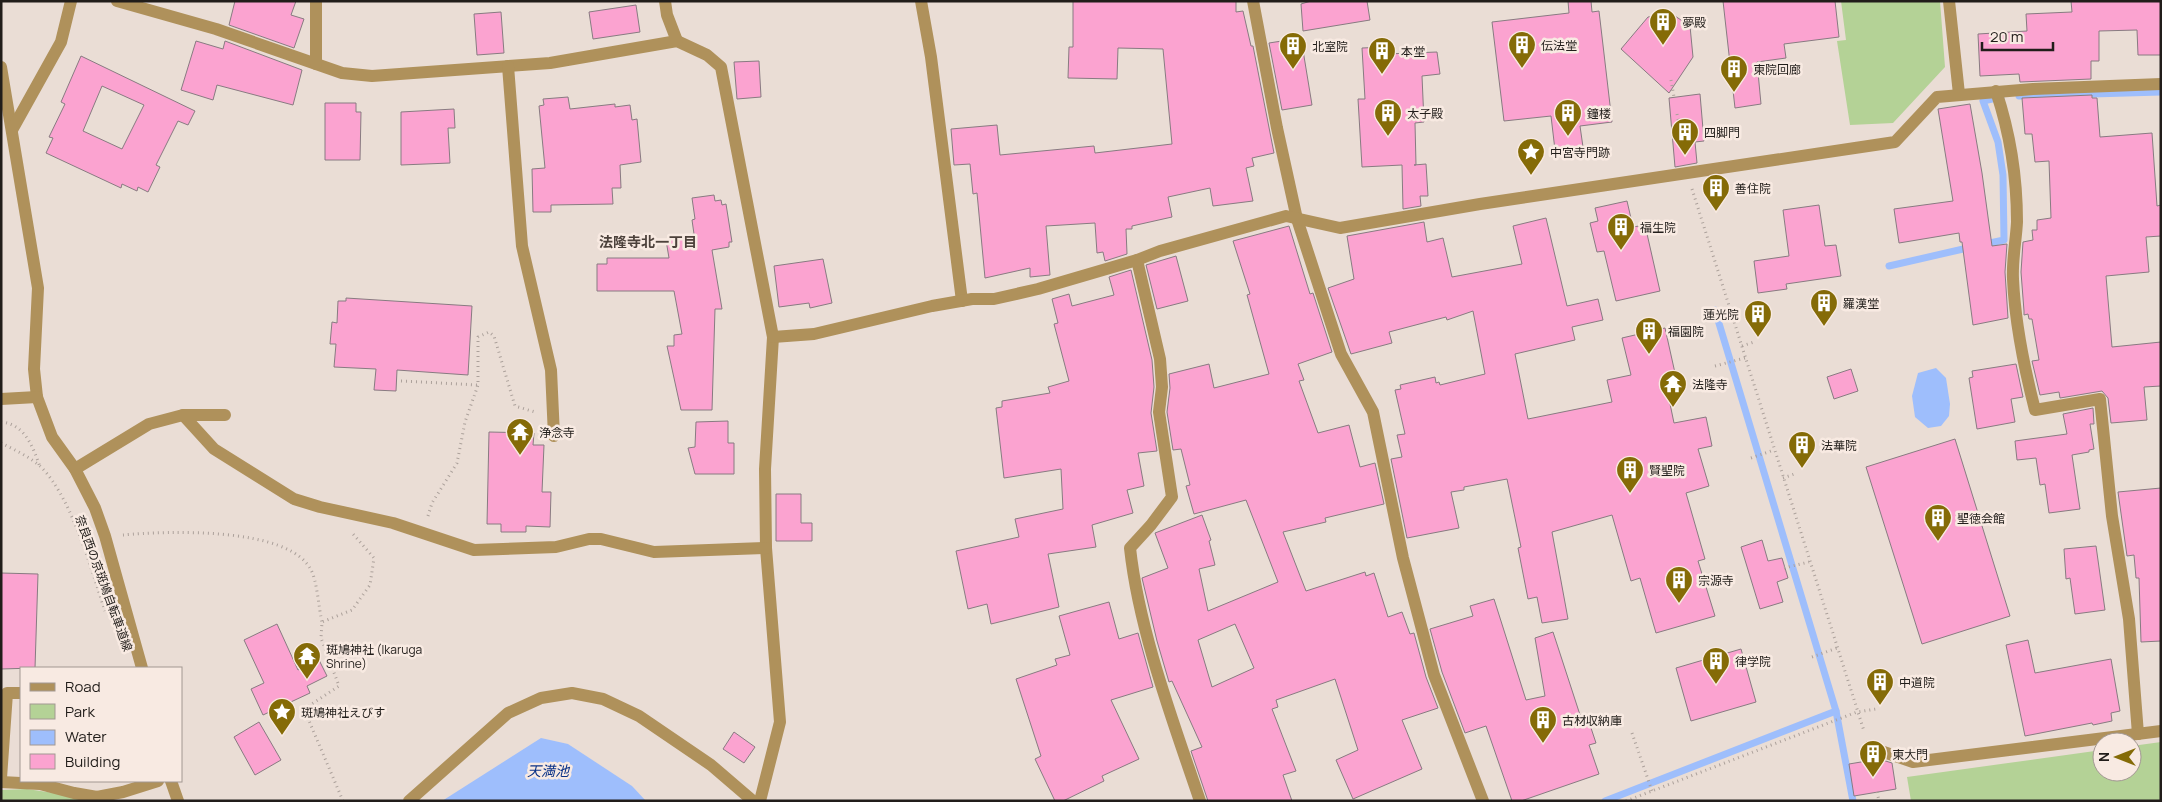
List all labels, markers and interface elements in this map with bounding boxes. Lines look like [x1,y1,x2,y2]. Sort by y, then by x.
building icon: 夢殿 [1648,7,1678,46]
place label: 夢殿 [1682,14,1706,31]
scale bar [1982,20,2053,52]
text: 20 m [1990,26,2023,47]
building icon: 伝法堂 [1507,30,1537,69]
building icon: 北室院 [1278,31,1308,70]
building icon: 本堂 [1367,36,1397,75]
place label: 伝法堂 [1541,37,1577,54]
place label: 北室院 [1312,38,1348,55]
place label: 本堂 [1401,43,1425,60]
building icon: 東院回廊 [1719,54,1749,93]
place label: 東院回廊 [1753,61,1801,78]
building icon: 太子殿 [1373,98,1403,137]
building icon: 鐘楼 [1553,98,1583,137]
place label: 太子殿 [1407,105,1443,122]
place label: 鐘楼 [1587,105,1611,122]
building icon: 四脚門 [1670,117,1700,156]
place label: 四脚門 [1704,124,1740,141]
place icon: 中宮寺門跡 [1516,137,1546,176]
place label: 中宮寺門跡 [1550,144,1610,161]
building icon: 善住院 [1701,173,1731,212]
place label: 善住院 [1735,180,1771,197]
building icon: 福生院 [1606,212,1636,251]
place label: 福生院 [1640,219,1676,236]
district label: 法隆寺北一丁目 [599,232,697,251]
building icon: 羅漢堂 [1809,288,1839,327]
place label: 羅漢堂 [1843,295,1879,312]
building icon: 蓮光院 [1743,299,1773,338]
place label: 蓮光院 [1703,306,1739,323]
building icon: 福園院 [1634,316,1664,355]
place label: 福園院 [1668,323,1704,340]
temple icon: 法隆寺 [1658,369,1688,408]
place label: 法隆寺 [1692,376,1728,393]
temple icon: 浄念寺 [505,417,535,456]
place label: 浄念寺 [539,424,575,441]
building icon: 法華院 [1787,430,1817,469]
place label: 法華院 [1821,437,1857,454]
building icon: 賢聖院 [1615,455,1645,494]
place label: 賢聖院 [1649,462,1685,479]
building icon: 聖徳会館 [1923,503,1953,542]
place label: 聖徳会館 [1957,510,2005,527]
street label: 奈良西の京斑鳩自転車道線 [71,512,137,654]
building icon: 宗源寺 [1664,565,1694,604]
place label: 宗源寺 [1698,572,1734,589]
temple icon: 斑鳩神社 (Ikaruga Shrine) [292,641,322,680]
place label: 斑鳩神社 (Ikaruga Shrine) [326,641,422,672]
building icon: 律学院 [1701,646,1731,685]
place label: 律学院 [1735,653,1771,670]
legend [20,667,182,782]
building icon: 中道院 [1865,667,1895,706]
place label: 中道院 [1899,674,1935,691]
text: Road [65,676,101,697]
place icon: 斑鳩神社えびす [267,697,297,736]
text: Park [65,701,95,722]
place label: 斑鳩神社えびす [301,704,385,721]
building icon: 古材収納庫 [1528,705,1558,744]
place label: 古材収納庫 [1562,712,1622,729]
text: Water [65,726,107,747]
north arrow [2092,732,2142,782]
building icon: 東大門 [1858,739,1888,778]
place label: 東大門 [1892,746,1928,763]
text: Building [65,751,120,772]
text: N [2094,752,2113,762]
water label: 天満池 [527,761,571,780]

